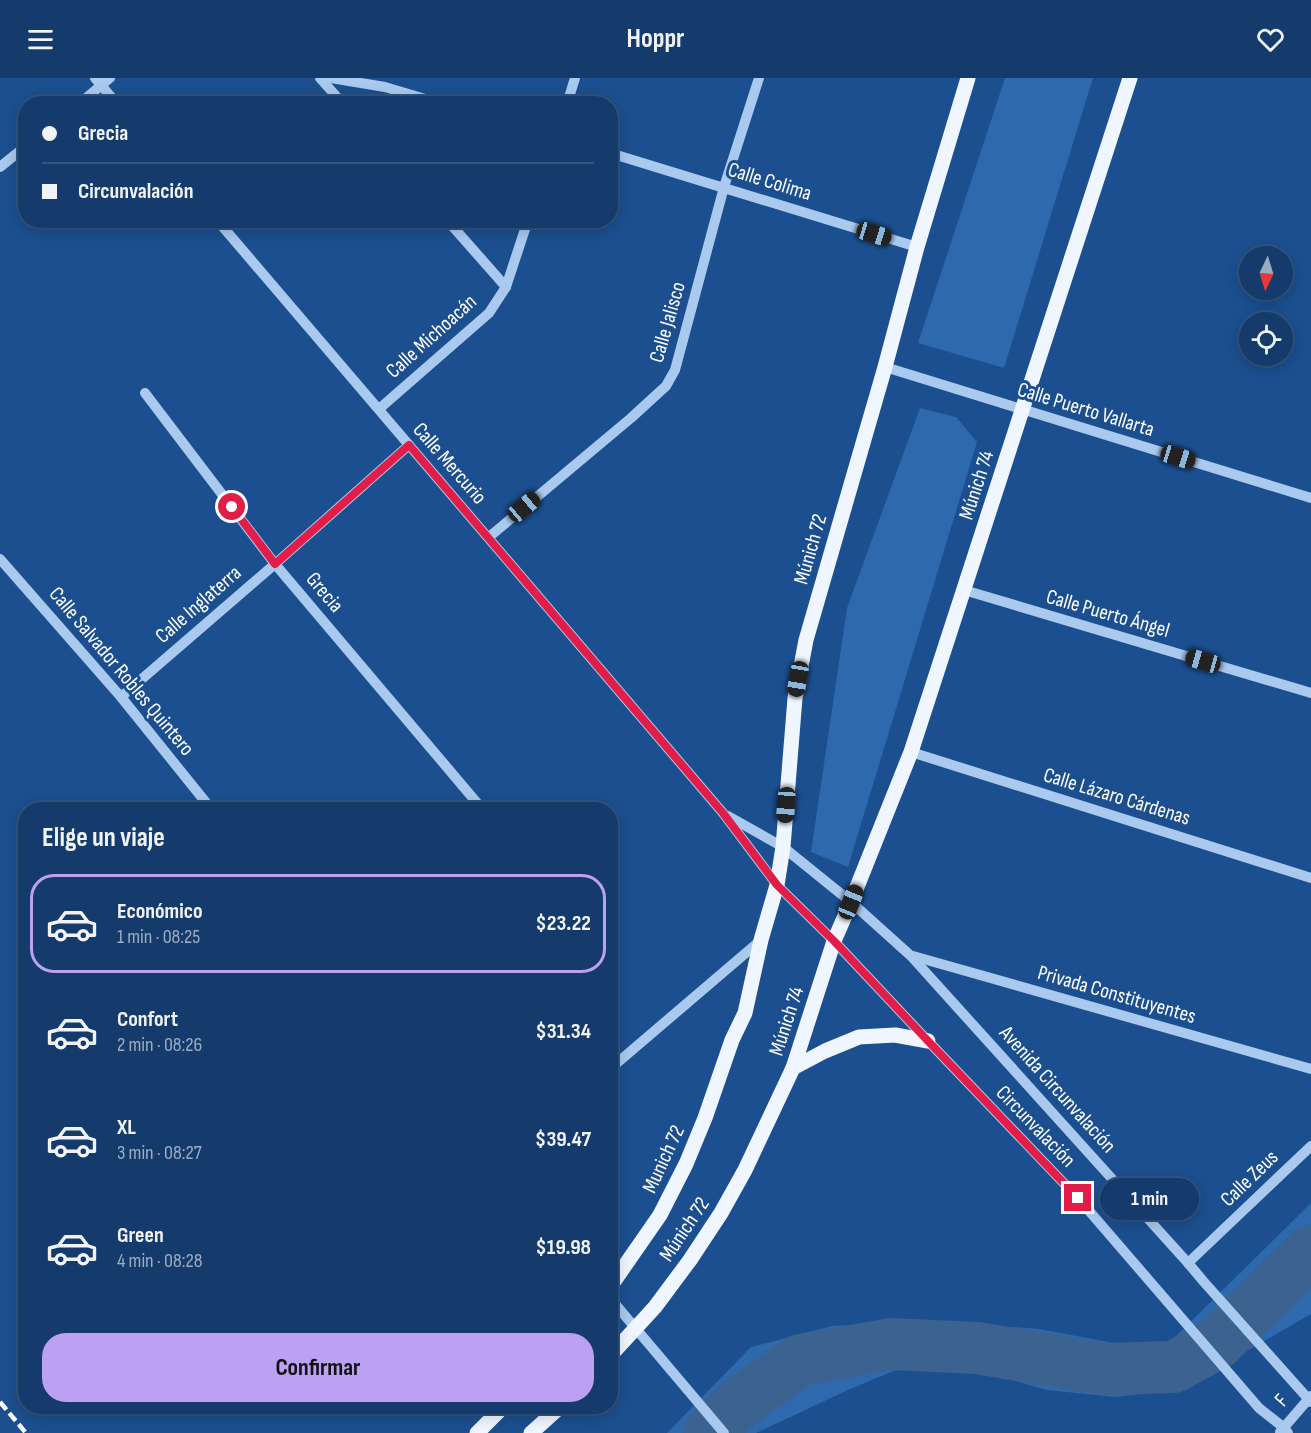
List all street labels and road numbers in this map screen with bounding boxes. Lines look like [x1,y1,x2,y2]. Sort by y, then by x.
street label: Calle Colima [725,157,815,206]
street label: Calle Jalisco [644,279,691,365]
street label: Calle Michoacán [381,289,482,384]
street label: Calle Puerto Vallarta [1014,377,1157,442]
street label: Calle Mercurio [407,417,492,509]
street label: Múnich 74 [954,447,999,523]
street label: Múnich 72 [789,511,832,587]
street label: Calle Inglaterra [150,560,246,648]
street label: Grecia [301,567,349,618]
street label: Calle Salvador Robles Quintero [44,582,200,761]
street label: Calle Puerto Ángel [1043,584,1172,643]
street label: Calle Lázaro Cárdenas [1040,762,1193,831]
street label: Privada Constituyentes [1035,960,1199,1029]
street label: Múnich 74 [764,983,809,1059]
street label: Avenida Circunvalación [994,1020,1122,1158]
street label: Circunvalación [991,1080,1081,1172]
street label: Munich 72 [637,1121,690,1197]
street label: Calle Zeus [1215,1145,1283,1212]
street label: Múnich 72 [654,1192,715,1266]
street label: F [1269,1389,1293,1412]

